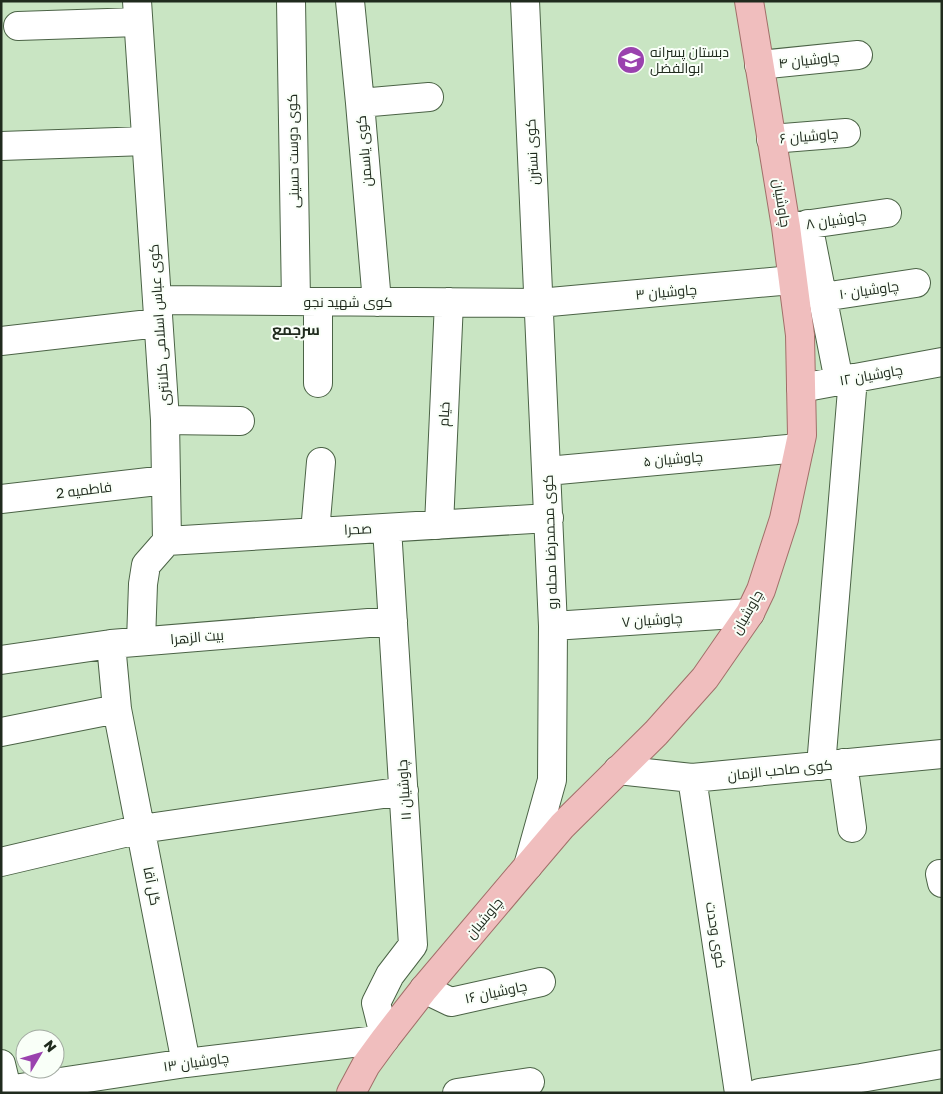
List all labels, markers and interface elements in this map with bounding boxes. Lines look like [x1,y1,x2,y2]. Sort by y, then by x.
place label: دبستان پسرانه ابوالفضل [650,43,729,76]
school or university icon: دبستان پسرانه ابوالفضل [616,45,646,75]
street label: چاوشیان ۴ [777,48,841,73]
street label: کوی دوست حسینی [283,94,302,208]
street label: کوی یاسمن [352,115,375,187]
street label: کوی نسترن [521,118,542,186]
street label: چاوشیان ۶ [779,124,839,149]
street label: چاوشیان [768,178,795,229]
street label: چاوشیان ۸ [805,207,868,234]
street label: کوی عباس اسلامی کلانتری [144,244,173,407]
street label: چاوشیان ۱۰ [838,277,900,304]
street label: چاوشیان ۳ [635,280,698,305]
street label: کوی شهید نجو [303,293,393,310]
district label: سرجمع [272,320,320,340]
street label: چاوشیان ۱۲ [838,361,904,390]
street label: خیام [434,401,455,427]
street label: چاوشیان ۵ [642,447,704,472]
street label: کوی محمدرضا محله رو [539,474,560,610]
street label: فاطمیه 2 [55,478,113,501]
street label: صحرا [344,519,372,538]
street label: چاوشیان [727,586,768,638]
street label: چاوشیان ۷ [621,609,683,632]
street label: بیت الزهرا [169,626,224,647]
street label: کوی صاحب الزمان [727,756,833,783]
street label: چاوشیان ۱۱ [393,759,416,821]
street label: گل آقا [140,865,165,907]
street label: چاوشیان [461,894,507,943]
street label: کوی وحدت [703,901,730,969]
street label: چاوشیان ۱۶ [463,977,529,1008]
north arrow [15,1029,65,1079]
text: N [41,1036,61,1055]
street label: چاوشیان ۱۳ [162,1048,230,1076]

